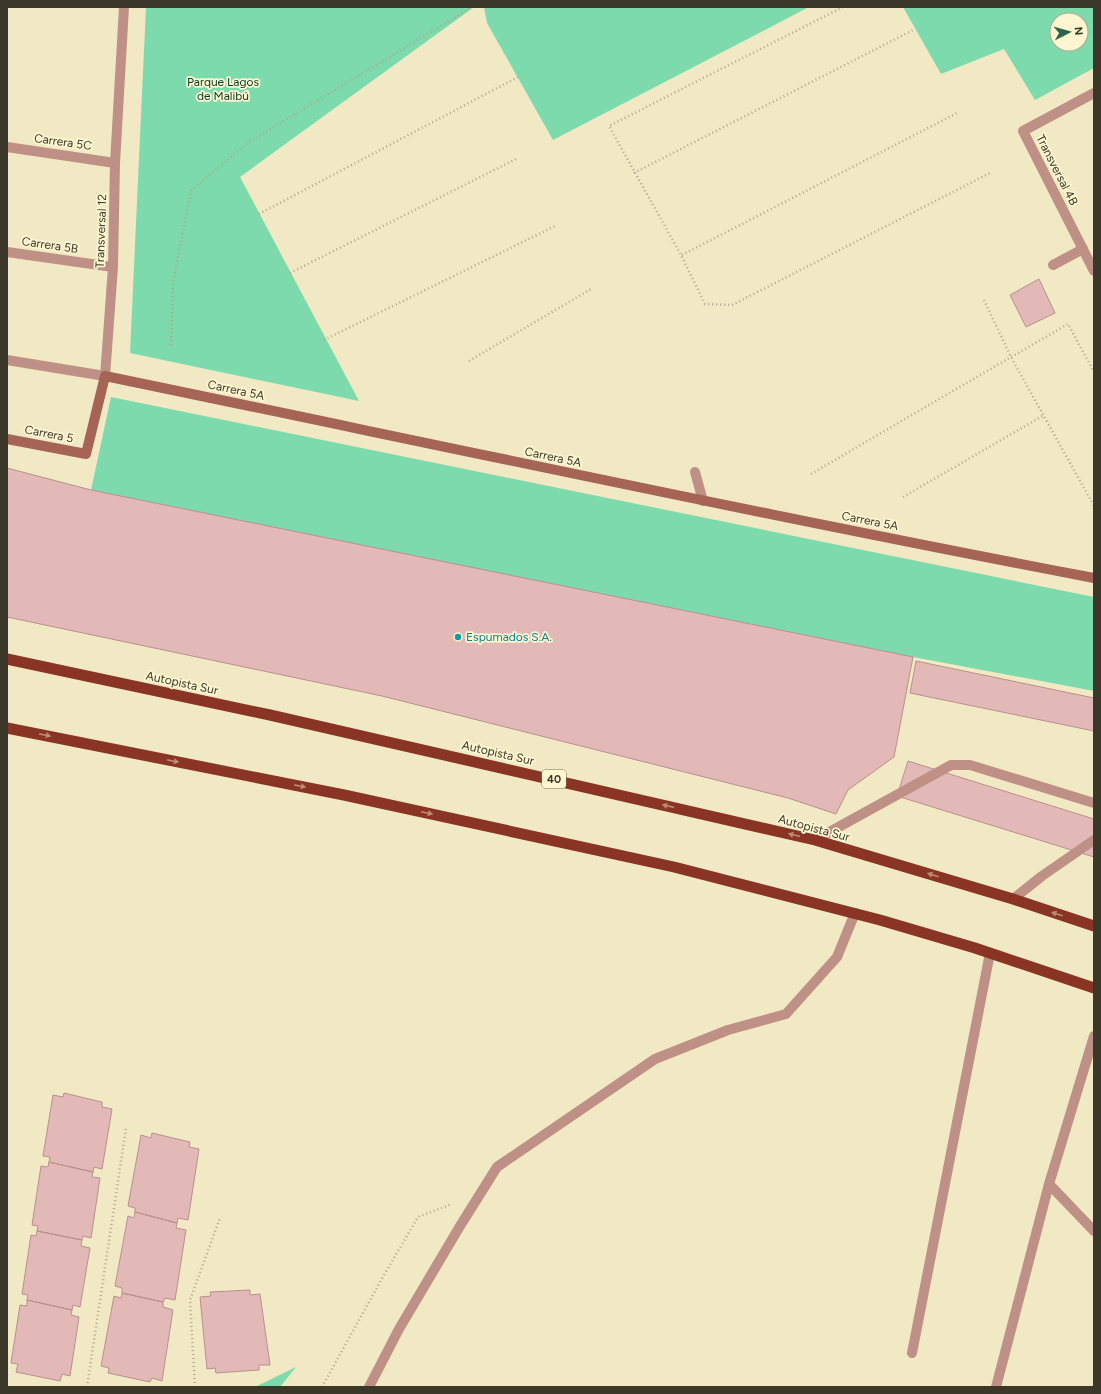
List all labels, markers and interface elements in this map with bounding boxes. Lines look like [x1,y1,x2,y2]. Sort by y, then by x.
north arrow [1049,12,1089,52]
text: N [1072,26,1085,36]
park label: Parque Lagos de Malibú [187,75,259,103]
street label: Carrera 5C [33,131,93,153]
street label: Transversal 4B [1033,132,1081,208]
street label: Transversal 12 [93,194,109,268]
street label: Carrera 5B [21,234,79,256]
street label: Carrera 5A [206,377,266,403]
street label: Carrera 5 [23,422,75,446]
street label: Carrera 5A [523,444,583,470]
street label: Carrera 5A [840,509,900,533]
place label: Espumados S.A. [466,630,552,644]
marker: Espumados S.A. [453,632,463,642]
street label: Autopista Sur [145,669,219,697]
one-way arrow [39,733,51,739]
street label: Autopista Sur [461,738,535,768]
one-way arrow [167,758,179,764]
road number: 40 [542,770,566,788]
one-way arrow [294,783,306,789]
one-way arrow [662,802,674,808]
one-way arrow [421,811,434,817]
street label: Autopista Sur [777,812,851,844]
one-way arrow [788,832,801,838]
one-way arrow [926,872,938,878]
one-way arrow [1051,911,1063,917]

